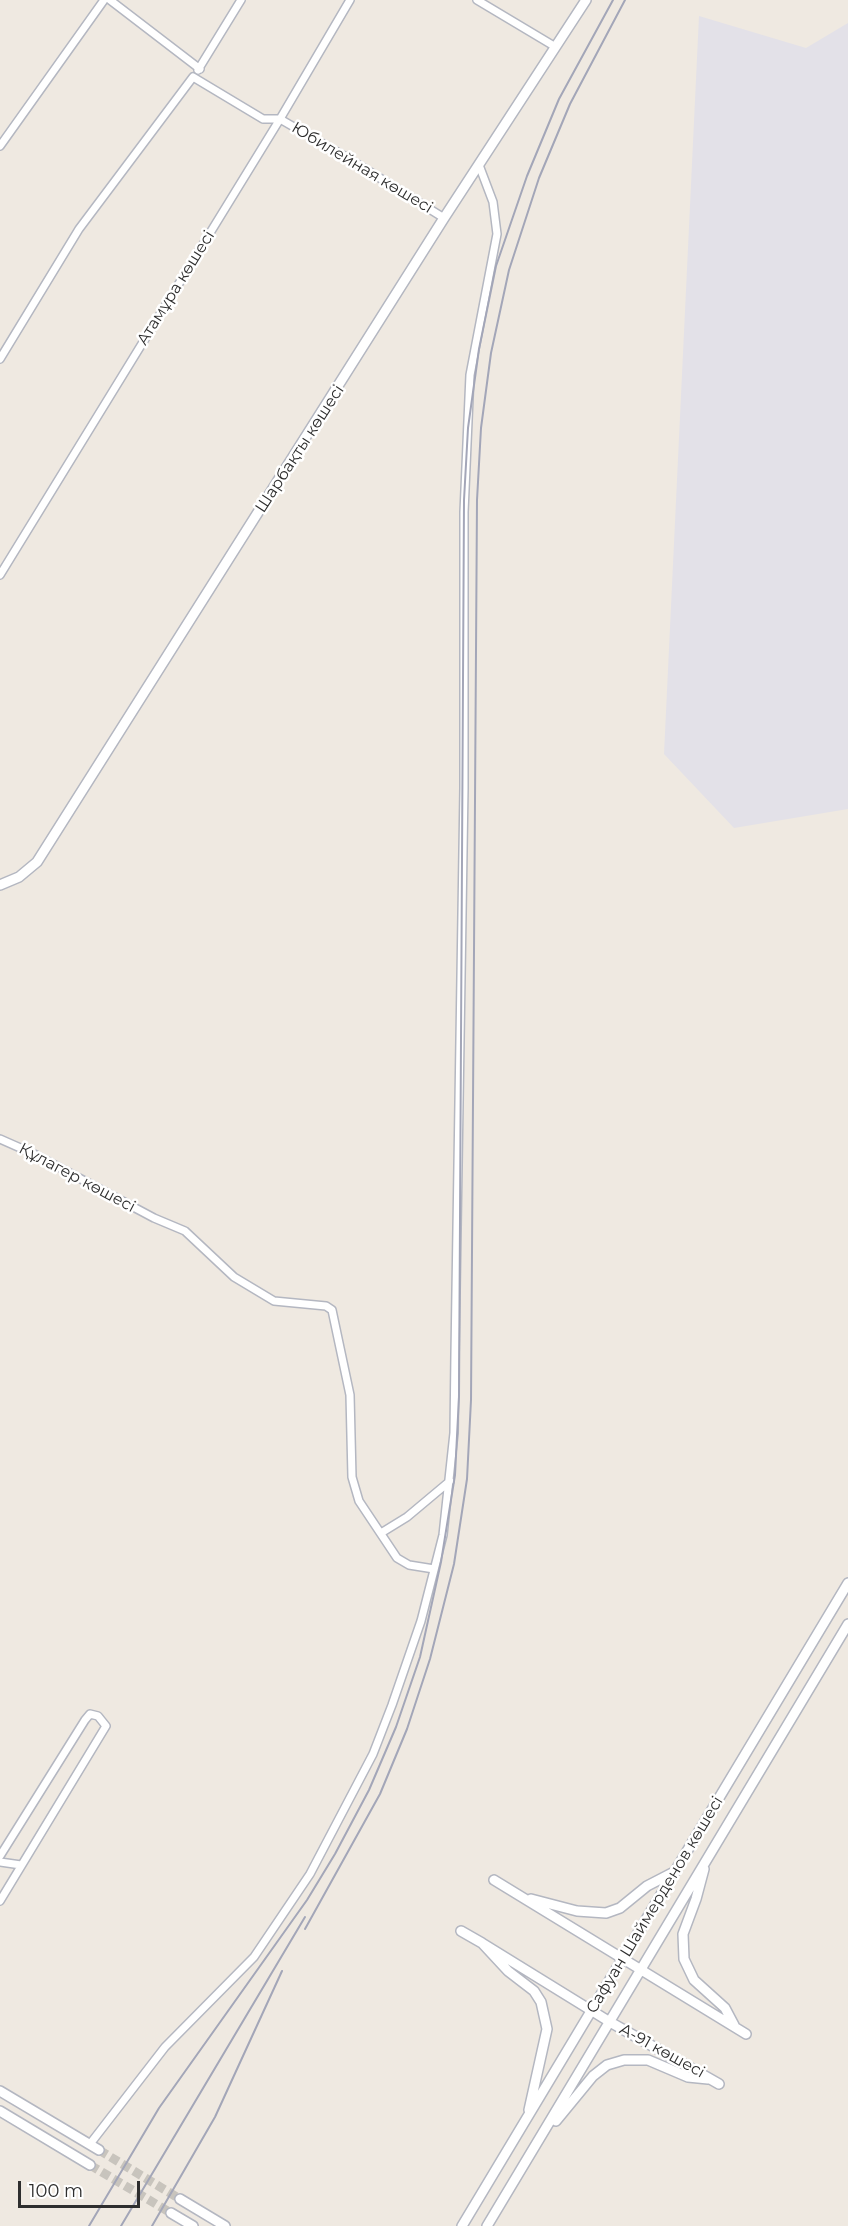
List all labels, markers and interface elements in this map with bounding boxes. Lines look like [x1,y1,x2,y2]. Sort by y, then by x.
street label: Юбилейная көшесі [288,118,436,218]
street label: Атамұра көшесі [133,227,219,349]
street label: Шарбақты көшесі [252,382,348,516]
street label: Құлагер көшесі [15,1139,139,1217]
street label: Сафуан Шаймерденов көшесі [582,1793,728,2017]
street label: А-91 көшесі [616,2020,708,2082]
scale bar [21,2169,142,2207]
text: 100 m [29,2180,83,2202]

